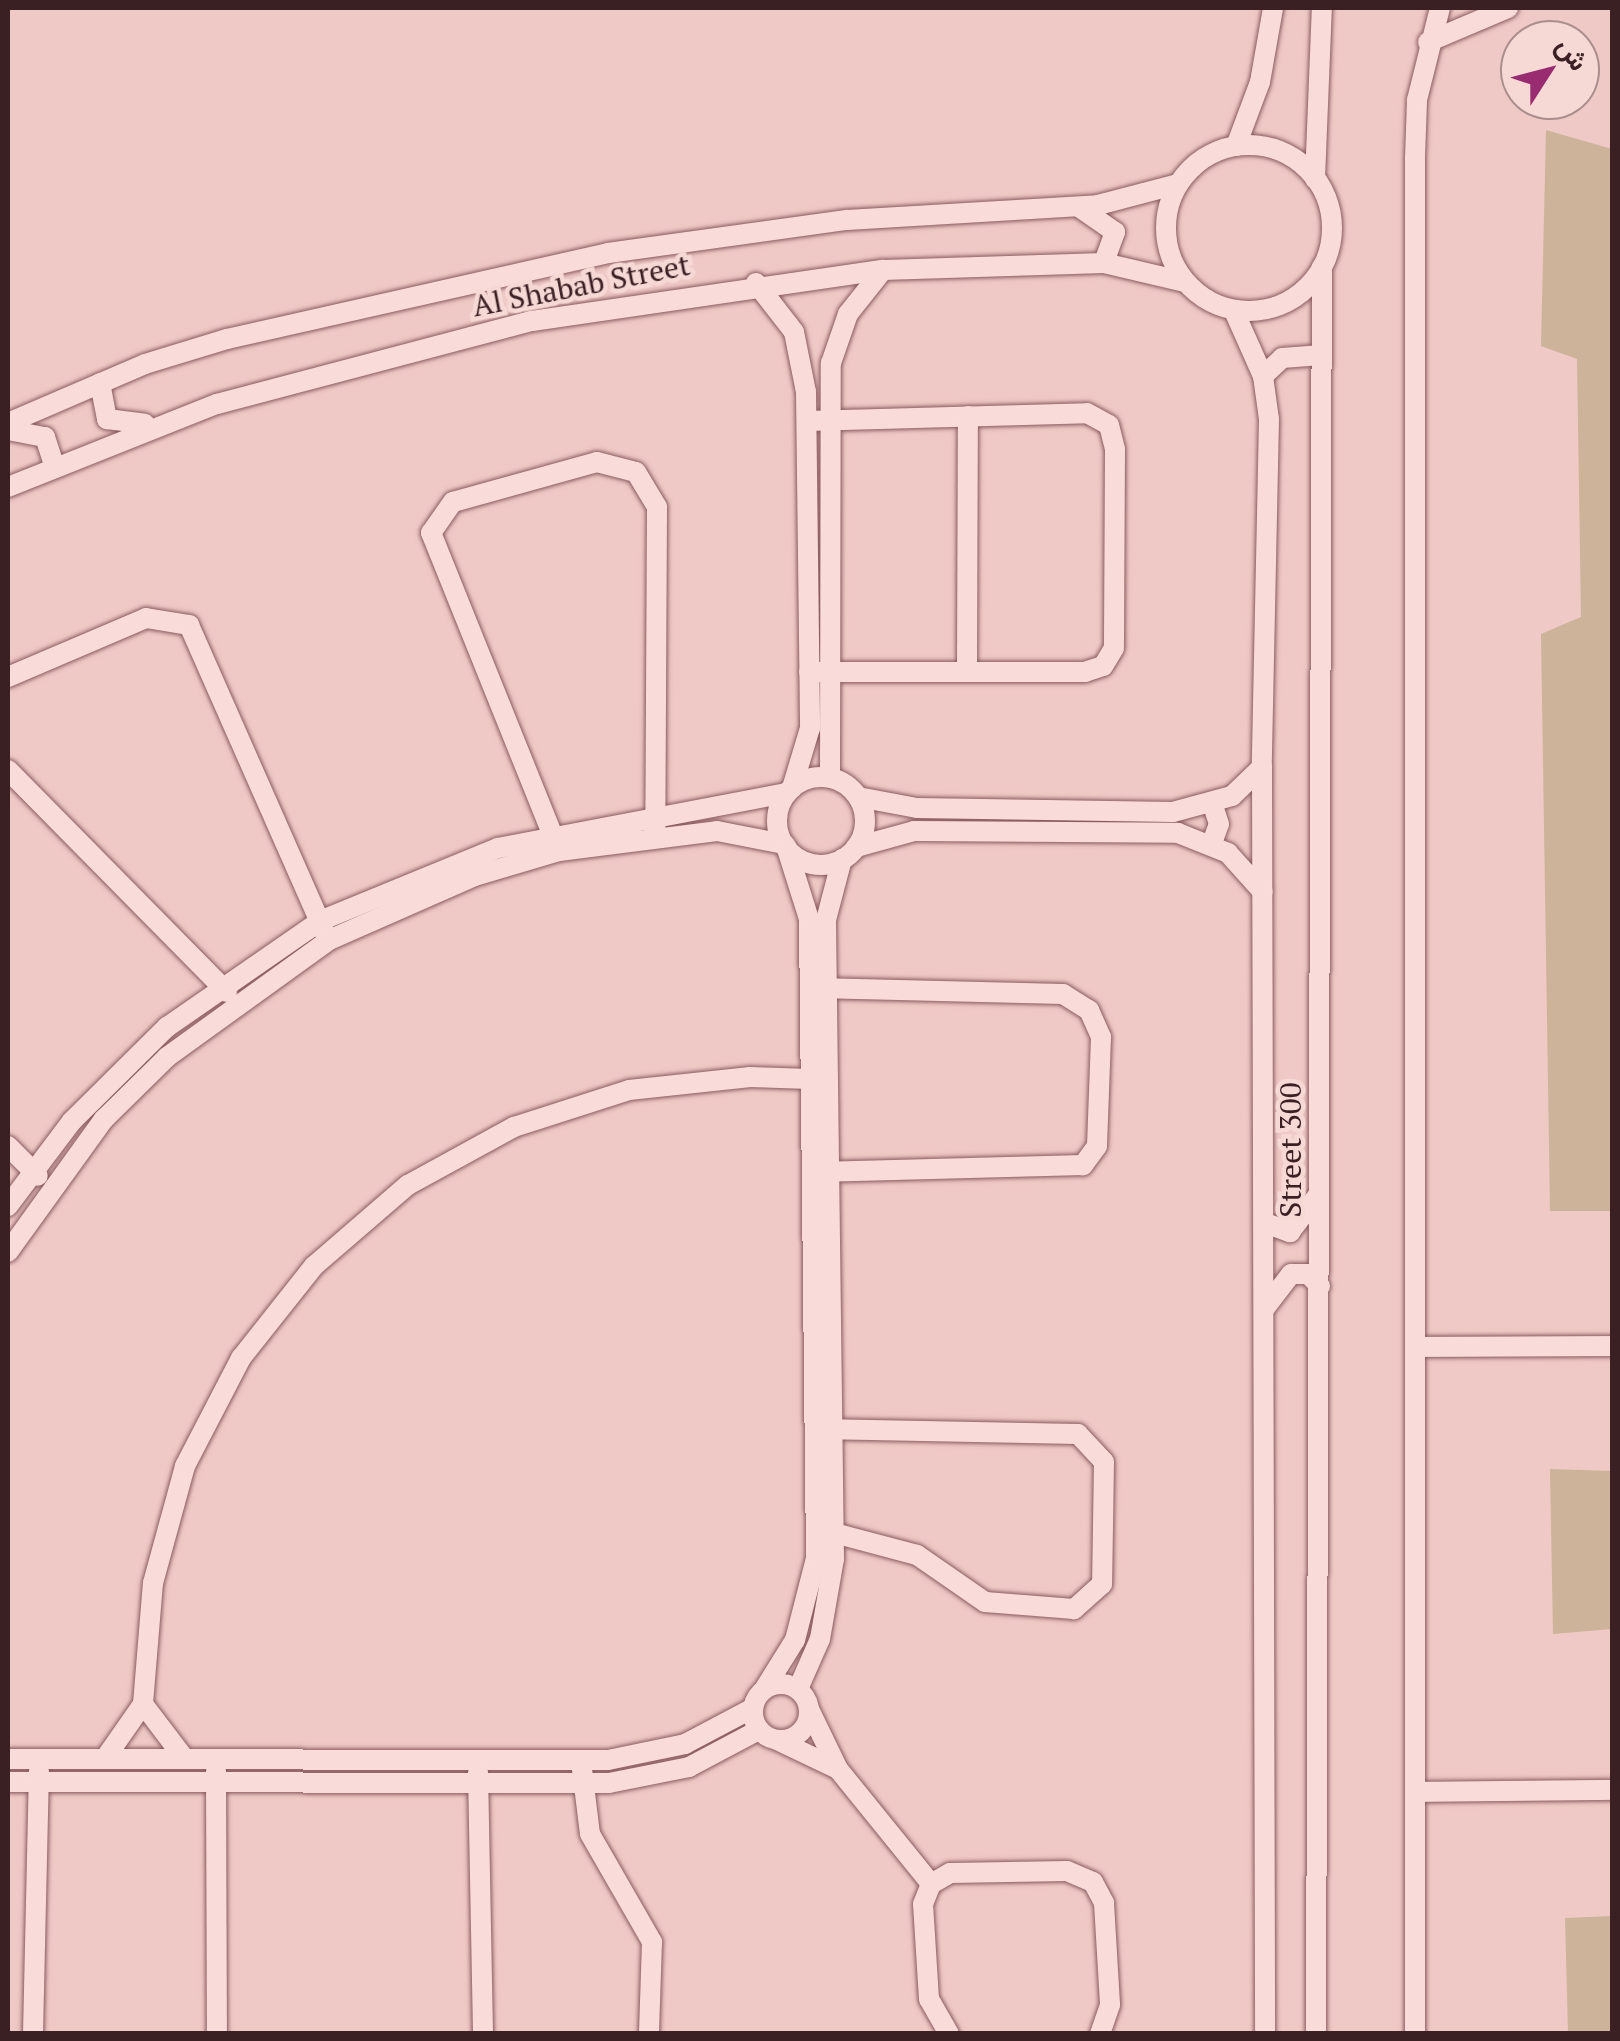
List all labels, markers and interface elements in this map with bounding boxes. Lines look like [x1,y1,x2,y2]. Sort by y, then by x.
north arrow [1500,20,1600,120]
text: ش [1548,29,1598,78]
street label: Al Shabab Street [469,246,693,324]
street label: Street 300 [1272,1082,1308,1218]

